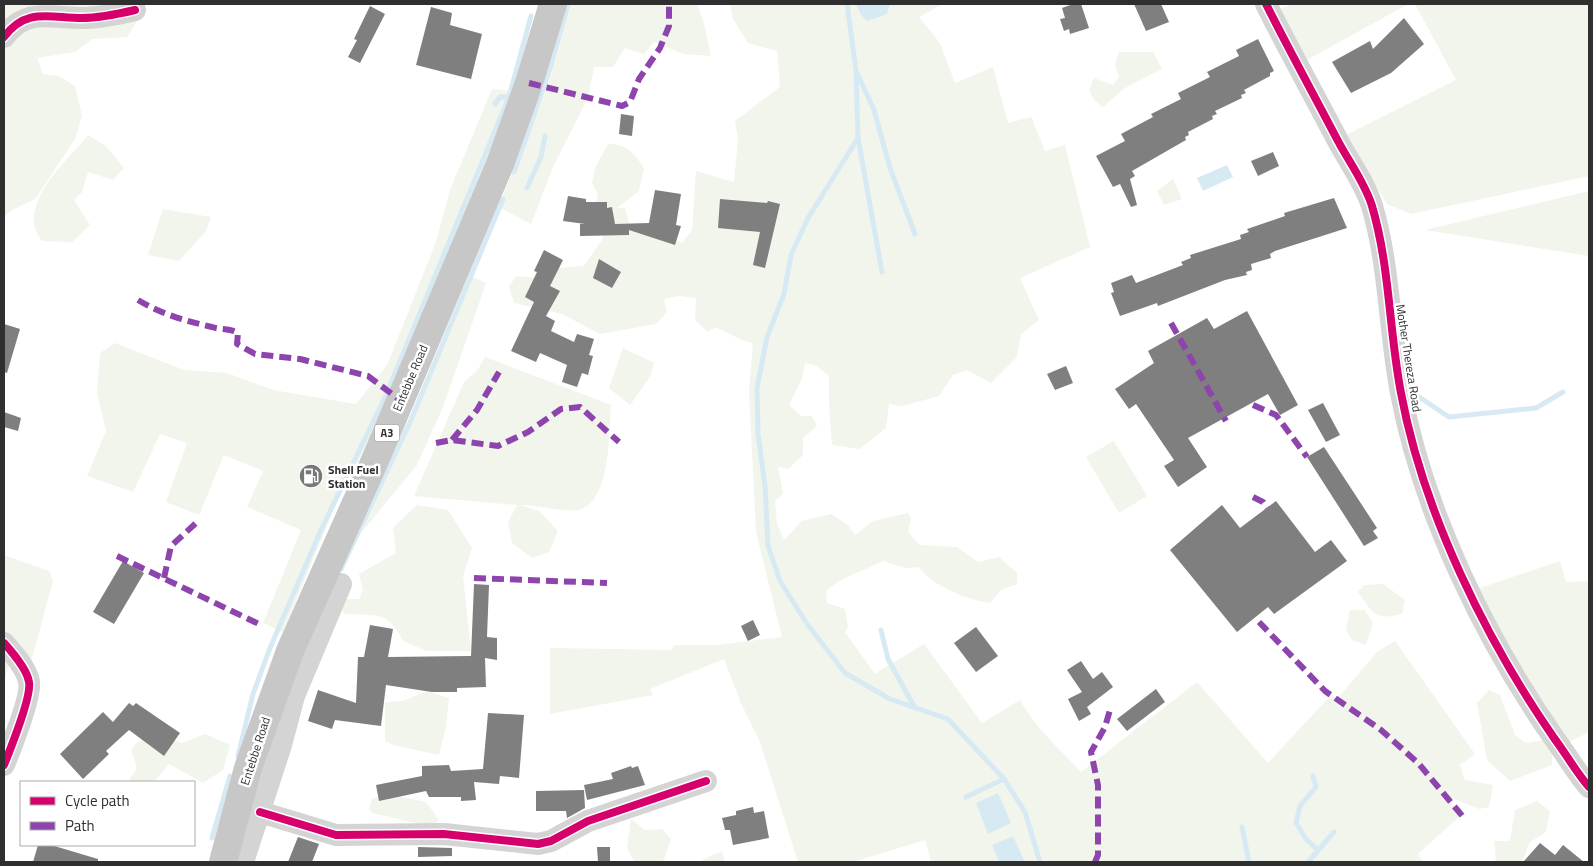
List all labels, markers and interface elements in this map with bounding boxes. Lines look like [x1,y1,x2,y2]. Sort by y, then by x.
street label: Mother Thereza Road [1391,303,1427,413]
street label: Entebbe Road [387,342,433,414]
road number: A3 [374,424,400,442]
place label: Shell Fuel Station [328,460,379,493]
fuel station icon: Shell Fuel Station [298,463,324,489]
street label: Entebbe Road [235,714,275,788]
legend [20,781,195,846]
text: Cycle path [65,789,130,812]
text: Path [65,814,95,837]

